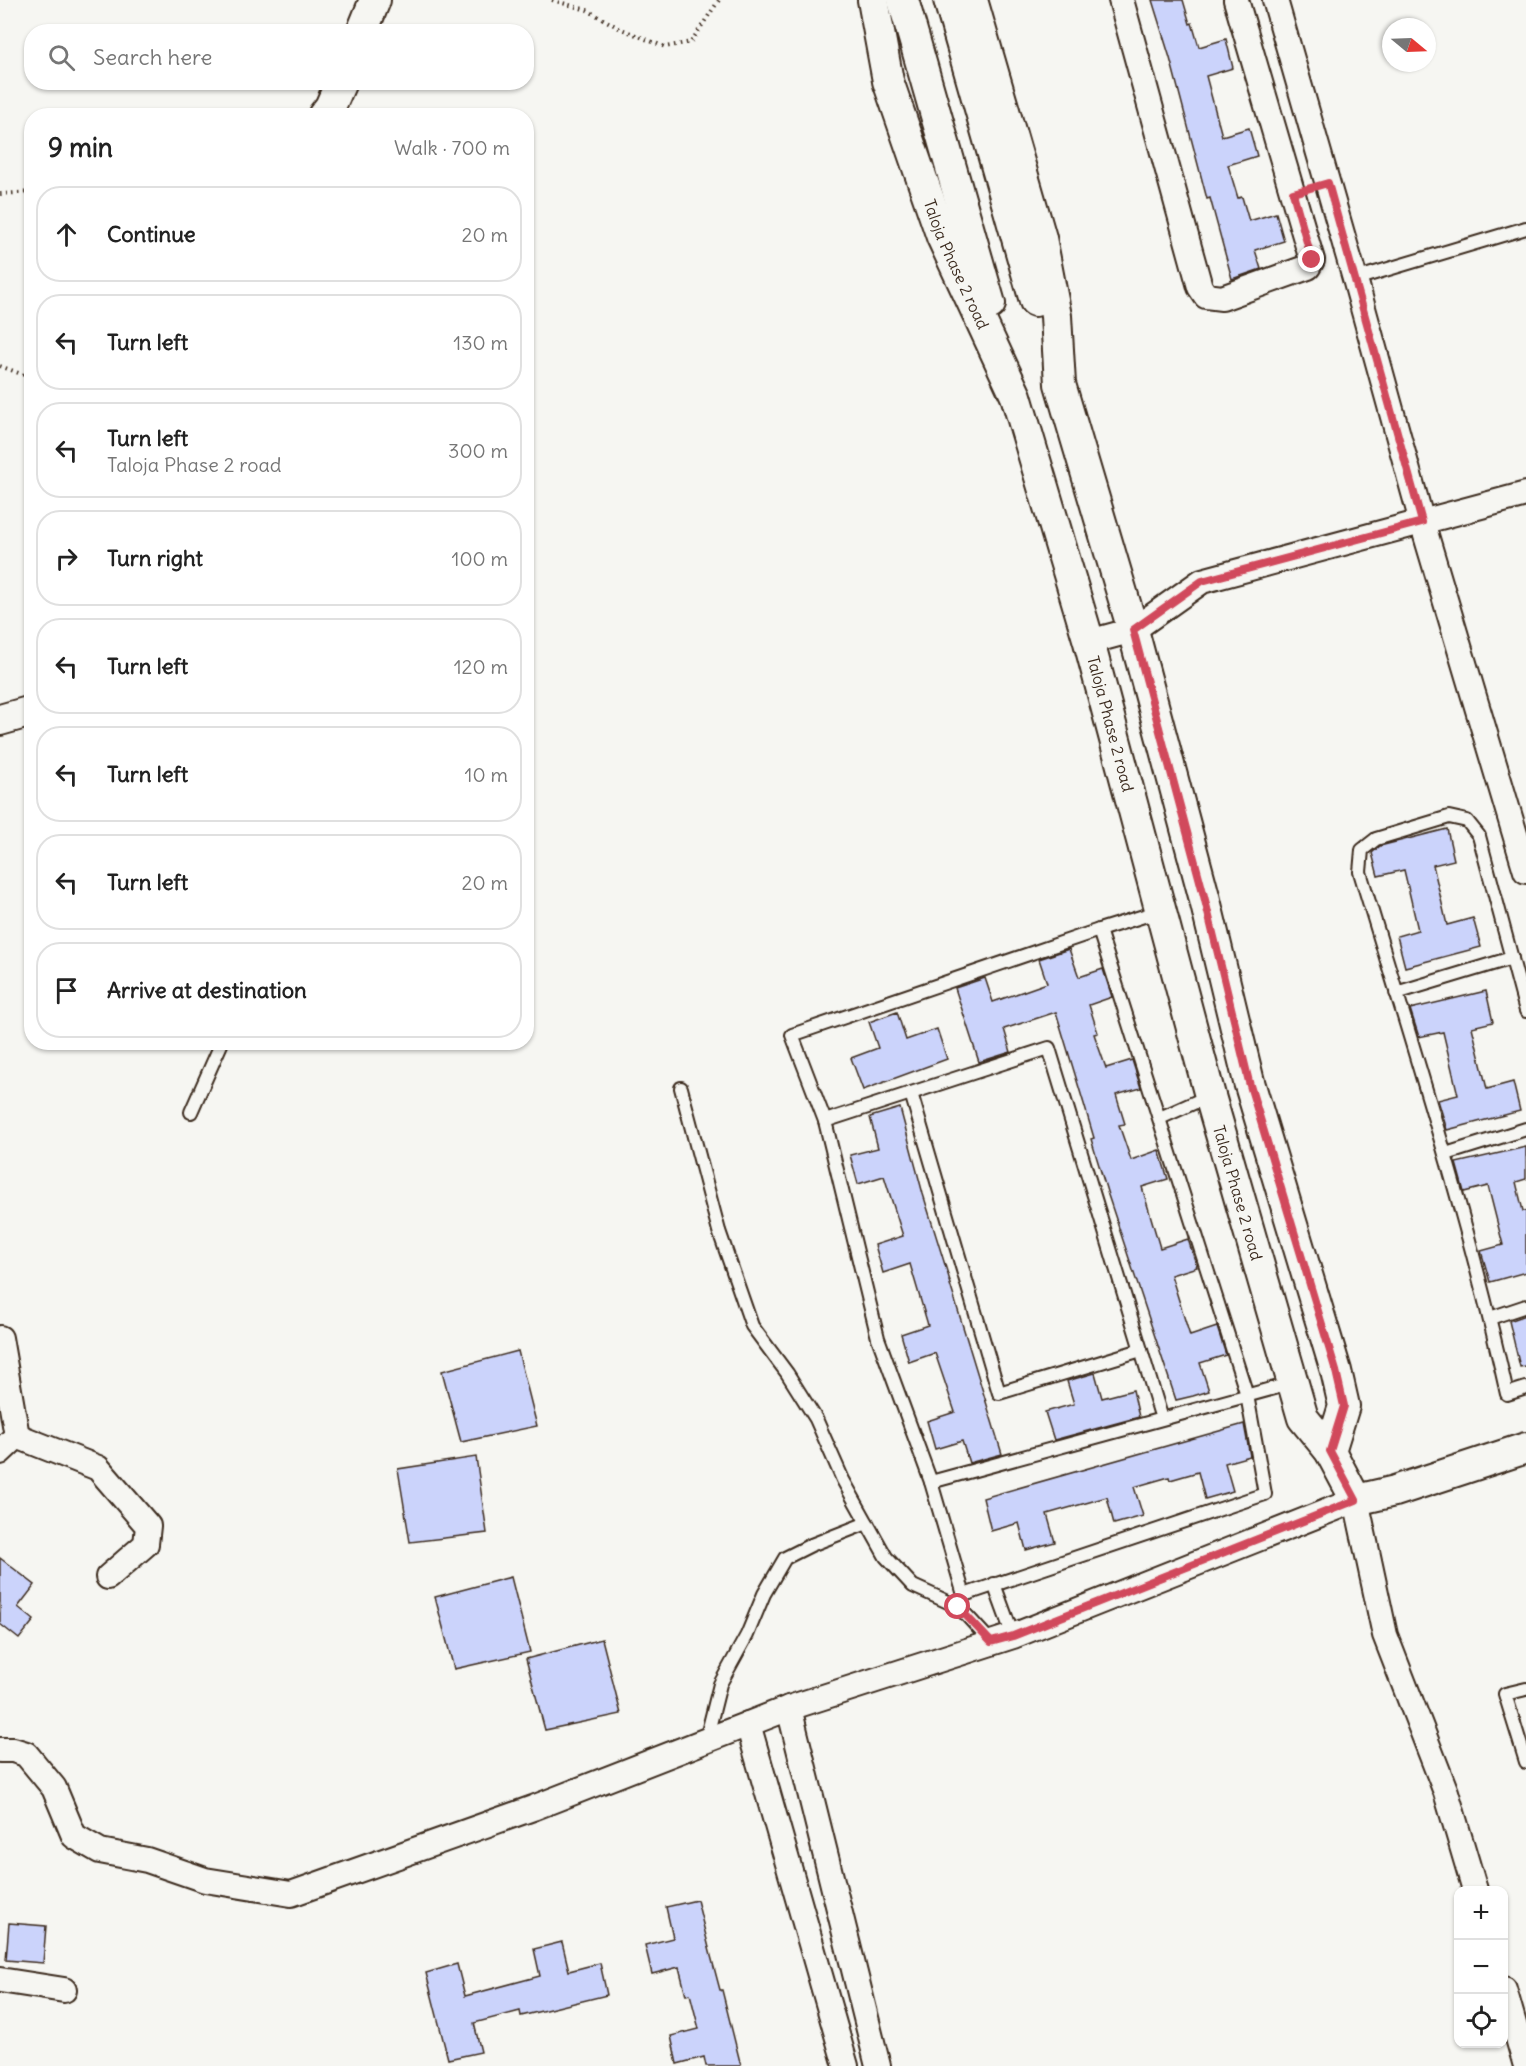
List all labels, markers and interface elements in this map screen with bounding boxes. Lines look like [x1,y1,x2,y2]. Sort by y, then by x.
north arrow [1382,18,1436,72]
search box [24,24,534,90]
icon: search [45,41,78,74]
text: Search here [93,43,212,71]
text: 9 min [48,131,113,164]
text: Walk · 700 m [394,135,510,160]
street label: Taloja Phase 2 road [920,197,993,332]
icon: ahead [50,218,83,251]
text: Continue [107,220,196,248]
text: 20 m [462,222,508,247]
route end [1298,246,1324,272]
icon: left [50,326,83,359]
text: Turn left [107,328,188,356]
text: 130 m [453,330,508,355]
text: Turn left [107,424,188,452]
icon: left [50,434,83,467]
text: 300 m [448,438,508,463]
text: Taloja Phase 2 road [107,452,282,477]
icon: right [50,542,83,575]
text: Turn right [107,544,203,572]
text: 100 m [451,546,508,571]
icon: left [50,650,83,683]
text: Turn left [107,652,188,680]
text: 120 m [454,654,508,679]
street label: Taloja Phase 2 road [1083,654,1138,794]
icon: left [50,758,83,791]
text: Turn left [107,760,188,788]
text: 10 m [465,762,508,787]
icon: left [50,866,83,899]
text: Turn left [107,868,188,896]
text: 20 m [462,870,508,895]
icon: arrive [50,974,83,1007]
text: Arrive at destination [107,976,307,1004]
street label: Taloja Phase 2 road [1209,1123,1267,1263]
route start [944,1593,970,1619]
map controls [1454,1886,1508,2048]
button: + [1454,1886,1508,1940]
button: − [1454,1940,1508,1994]
button: locate [1454,1994,1508,2048]

